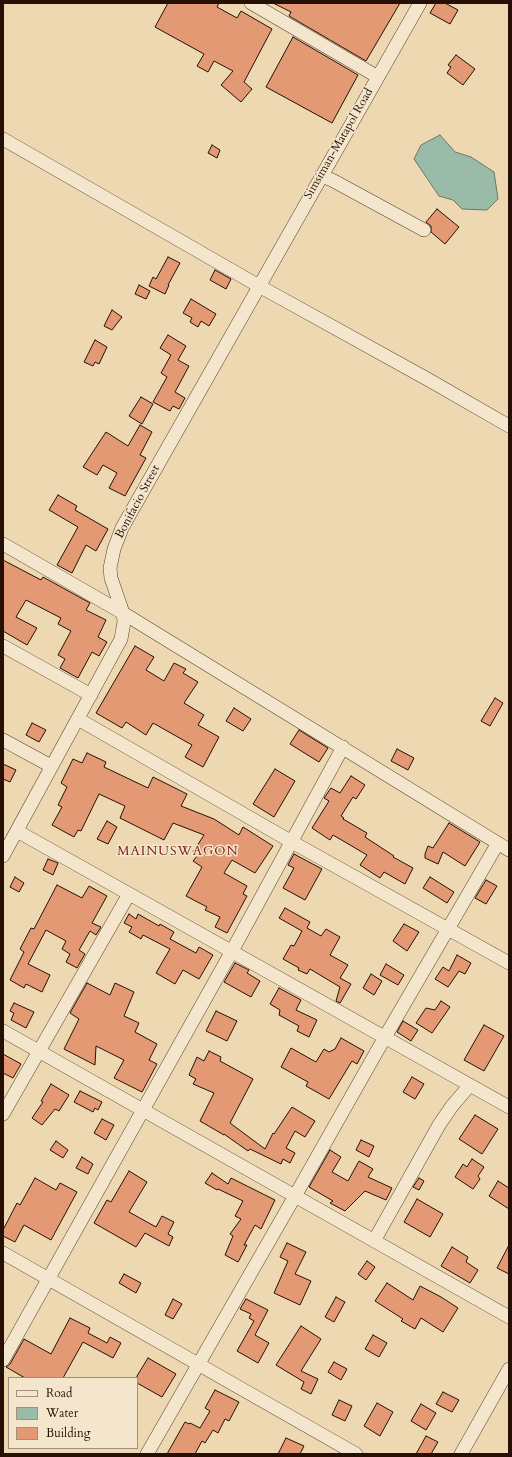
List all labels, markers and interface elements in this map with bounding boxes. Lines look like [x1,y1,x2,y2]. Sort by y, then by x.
street label: Simsiman-Matapol Road [301,86,377,202]
street label: Bonifacio Street [113,463,163,541]
district label: MAINUSWAGON [117,844,239,860]
legend [8,1377,138,1449]
text: Road [46,1385,72,1401]
text: Water [46,1405,78,1421]
text: Building [46,1425,90,1441]

